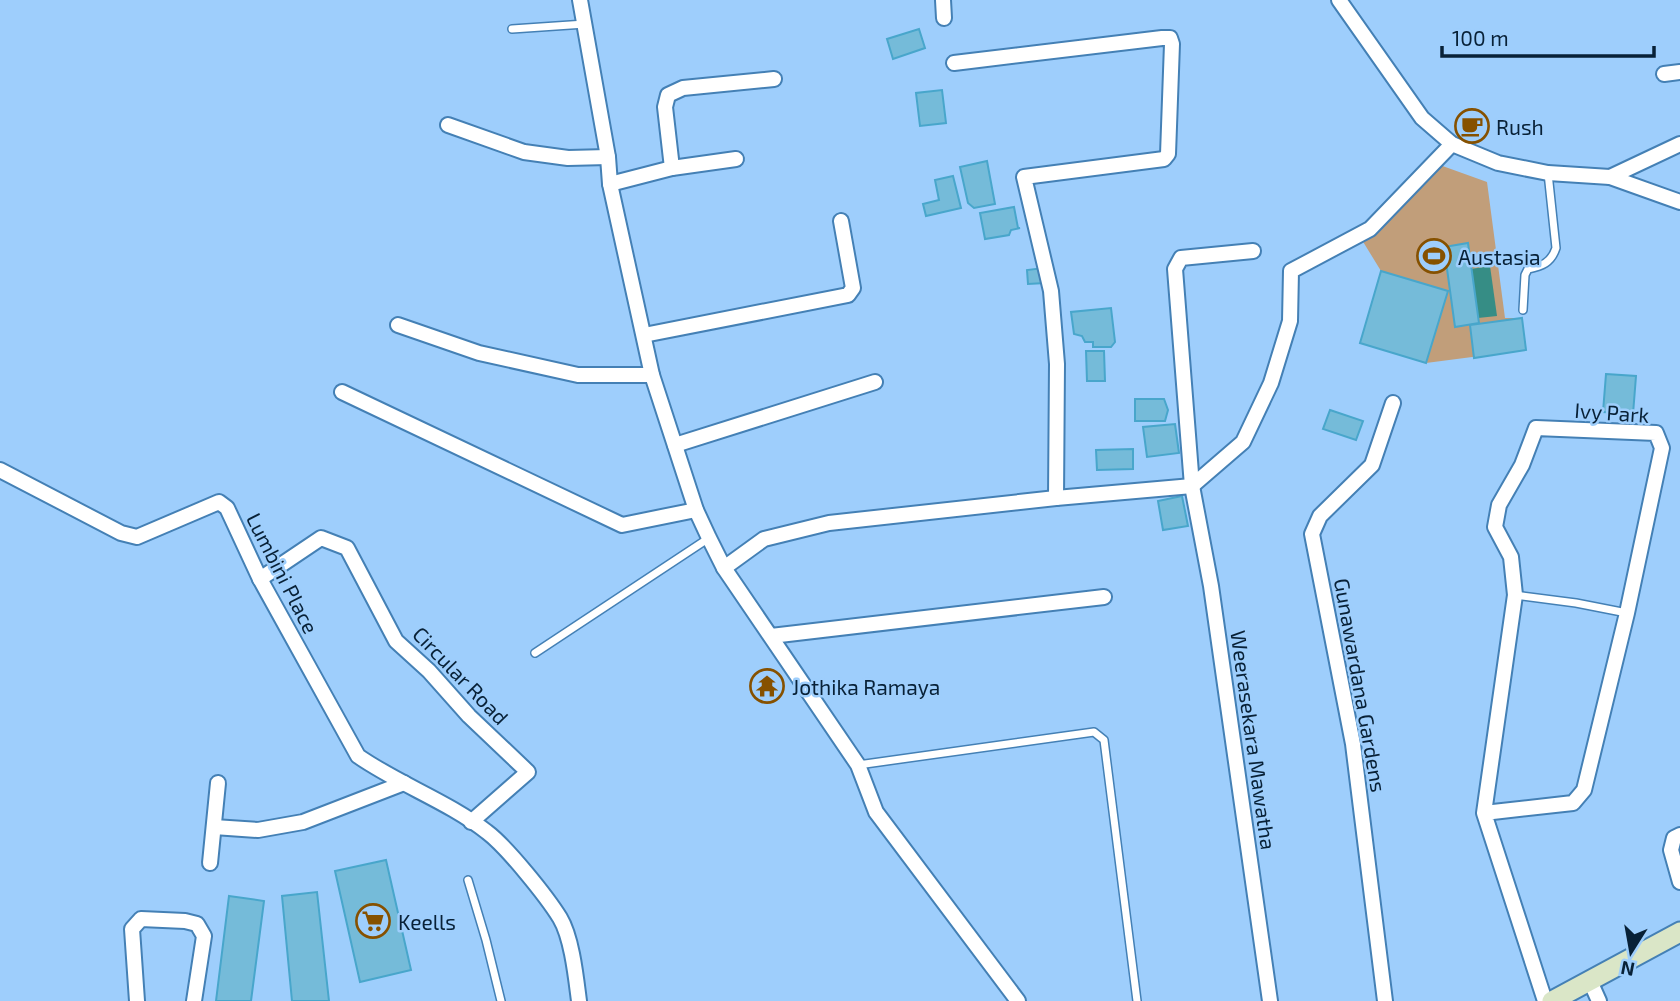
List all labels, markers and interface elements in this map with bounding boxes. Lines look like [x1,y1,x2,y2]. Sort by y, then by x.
scale bar [1442,14,1654,58]
text: 100 m [1452,25,1509,50]
cafe icon: Rush [1453,107,1491,145]
place label: Rush [1496,114,1544,139]
sports icon: Austasia [1415,237,1453,275]
place label: Austasia [1458,244,1541,269]
street label: Ivy Park [1574,397,1651,427]
street label: Lumbini Place [242,509,324,637]
street label: Gunawardana Gardens [1330,576,1392,794]
street label: Circular Road [408,621,514,729]
street label: Weerasekara Mawatha [1226,629,1282,851]
temple icon: Jothika Ramaya [748,667,786,705]
place label: Jothika Ramaya [792,674,940,699]
supermarket icon: Keells [354,902,392,940]
place label: Keells [398,909,456,934]
north arrow [1596,917,1666,987]
text: N [1619,957,1637,982]

